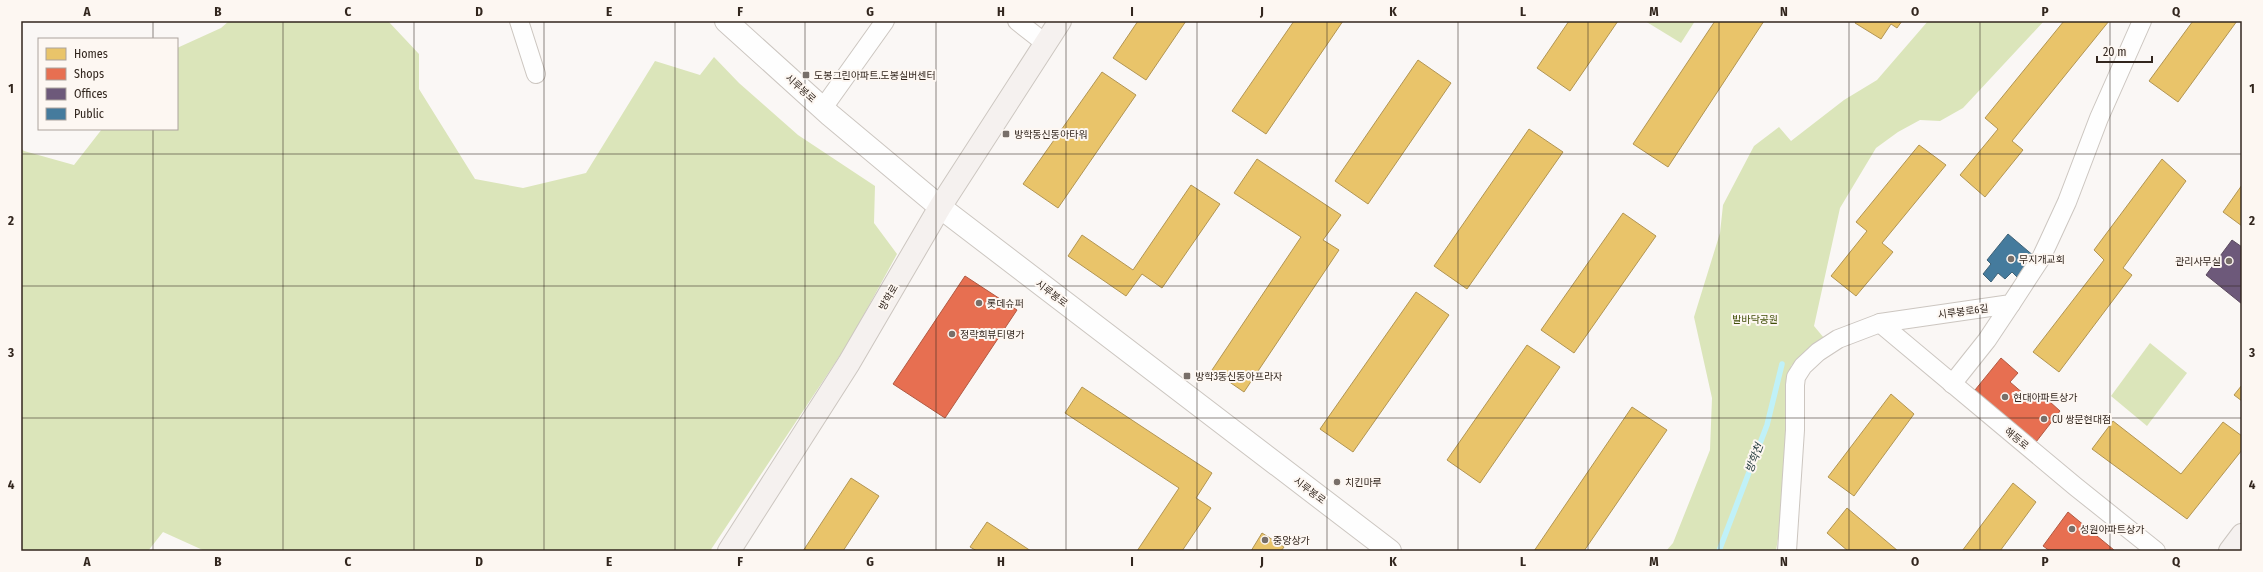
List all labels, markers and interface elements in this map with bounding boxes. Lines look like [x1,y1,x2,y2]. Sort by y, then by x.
text: A [82,4,91,19]
text: B [214,4,222,19]
text: C [345,4,352,19]
text: D [475,4,483,19]
text: E [606,4,612,19]
text: F [737,4,743,19]
text: G [866,4,874,19]
text: H [997,4,1005,19]
text: I [1130,4,1134,19]
text: J [1259,4,1264,19]
text: K [1389,4,1397,19]
text: L [1520,4,1526,19]
text: M [1649,4,1659,19]
text: N [1780,4,1788,19]
text: O [1911,4,1919,19]
text: P [2041,4,2049,19]
text: Q [2172,4,2181,19]
legend [38,38,178,130]
scale bar [2097,38,2152,64]
text: 20 m [2103,45,2127,59]
text: Homes [74,47,108,61]
text: Shops [74,67,104,81]
marker: 도봉그린아파트.도봉실버센터 [801,70,811,80]
place label: 도봉그린아파트.도봉실버센터 [814,70,936,82]
street label: 시루봉로 [783,72,818,106]
text: 1 [8,81,14,96]
text: 1 [2249,81,2255,96]
text: Offices [74,87,107,101]
text: Public [74,107,104,121]
marker: 방학동신동아타워 [1001,129,1011,139]
place label: 방학동신동아타워 [1014,129,1088,141]
text: 2 [7,213,14,228]
text: 2 [2248,213,2255,228]
marker: 무지개교회 [2006,254,2016,264]
place label: 무지개교회 [2019,254,2065,266]
place label: 관리사무실 [2175,256,2221,268]
marker: 관리사무실 [2224,256,2234,266]
street label: 시루봉로 [1033,278,1070,310]
street label: 방학로 [877,283,901,312]
marker: 롯데슈퍼 [974,298,984,308]
place label: 롯데슈퍼 [987,298,1024,310]
street label: 시루봉로6길 [1937,303,1989,321]
park label: 발바닥공원 [1732,314,1778,326]
marker: 정락희뷰티명가 [947,329,957,339]
place label: 정락희뷰티명가 [960,329,1024,341]
text: 3 [7,345,14,360]
text: 3 [2248,345,2255,360]
marker: 방학3동신동아프라자 [1182,371,1192,381]
place label: 방학3동신동아프라자 [1195,371,1283,383]
marker: 현대아파트상가 [2000,392,2010,402]
place label: 현대아파트상가 [2013,392,2077,404]
marker: CU 쌍문현대점 [2039,414,2049,424]
place label: CU 쌍문현대점 [2052,414,2111,426]
street label: 해등로 [2002,425,2031,452]
water label: 방학천 [1743,440,1767,475]
street label: 시루봉로 [1291,475,1328,507]
text: 4 [8,477,15,492]
marker: 치킨마루 [1332,477,1342,487]
place label: 치킨마루 [1345,477,1382,489]
text: 4 [2249,477,2256,492]
marker: 성원아파트상가 [2067,524,2077,534]
place label: 성원아파트상가 [2080,524,2144,536]
marker: 중앙상가 [1260,535,1270,545]
place label: 중앙상가 [1273,535,1310,547]
text: A [82,554,91,569]
text: B [214,554,222,569]
text: C [345,554,352,569]
text: D [475,554,483,569]
text: E [606,554,612,569]
text: F [737,554,743,569]
text: G [866,554,874,569]
text: H [997,554,1005,569]
text: I [1130,554,1134,569]
text: J [1259,554,1264,569]
text: K [1389,554,1397,569]
text: L [1520,554,1526,569]
text: M [1649,554,1659,569]
text: N [1780,554,1788,569]
text: O [1911,554,1919,569]
text: P [2041,554,2049,569]
text: Q [2172,554,2181,569]

